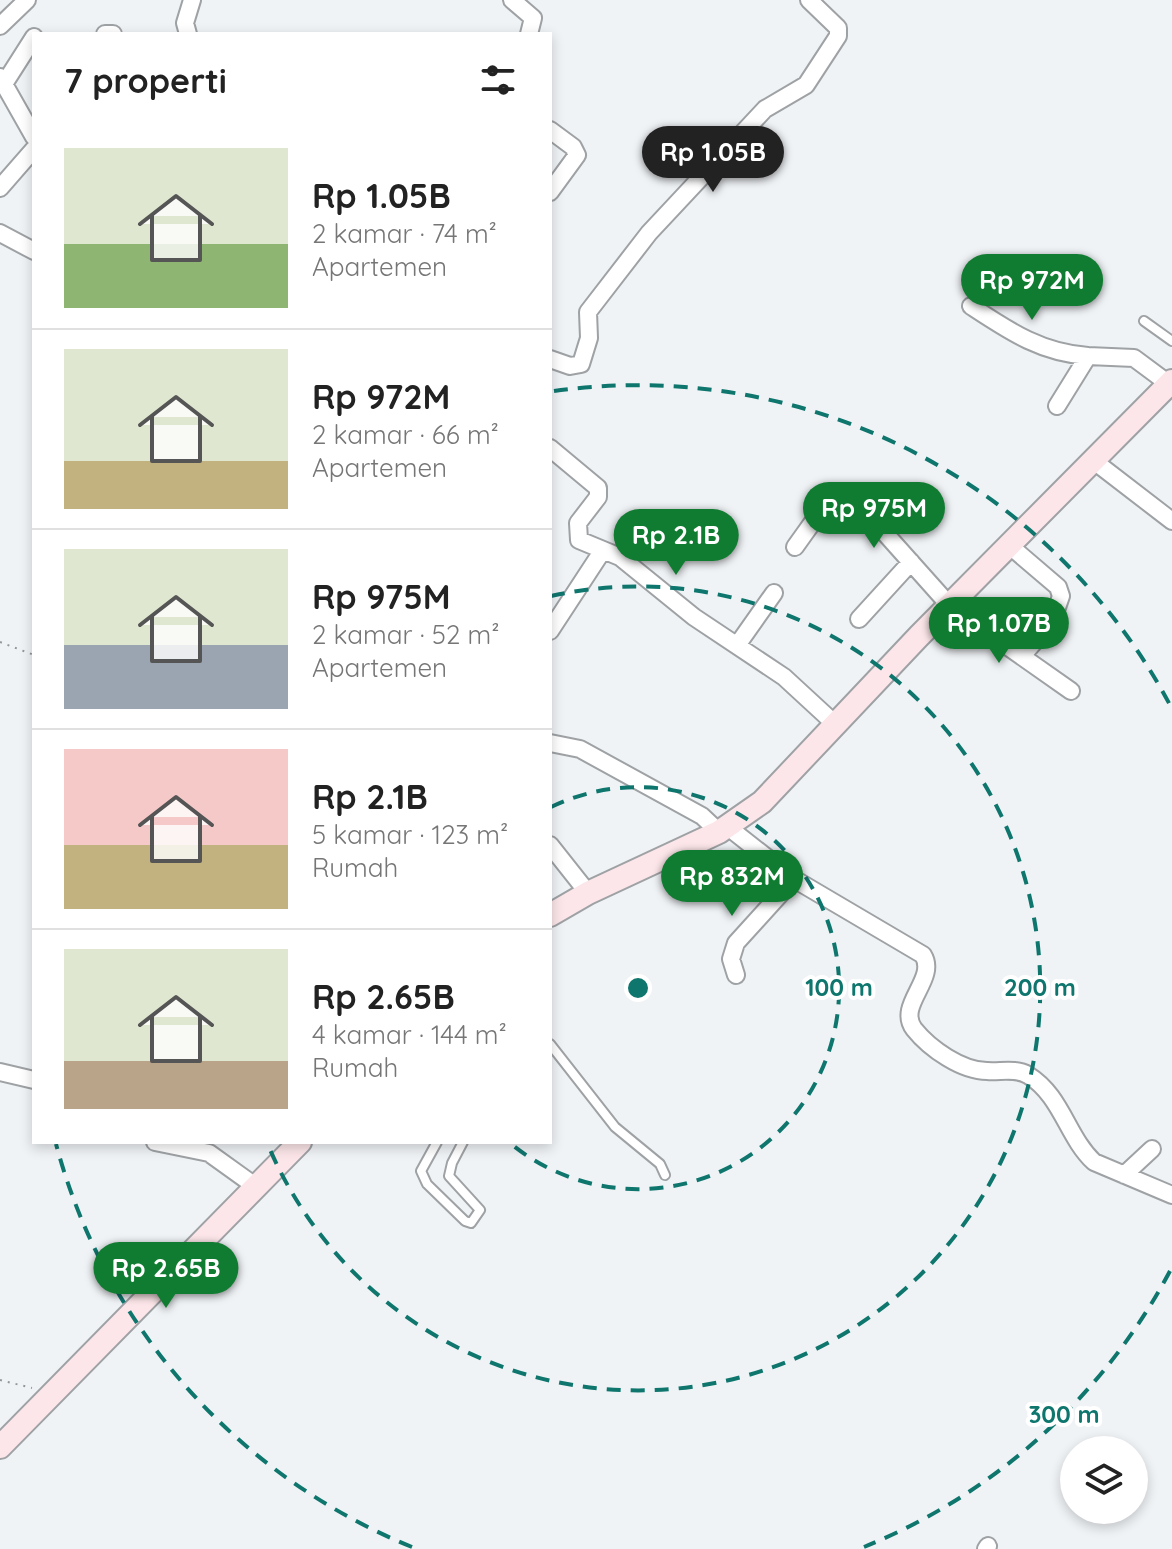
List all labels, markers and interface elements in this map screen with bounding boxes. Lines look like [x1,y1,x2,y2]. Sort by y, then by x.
icon: filters [476,58,520,102]
text: 7 properti [64,59,227,102]
pin: Rp 1.05B [630,126,796,194]
text: Rp 1.05B [660,135,766,168]
text: Rp 1.05B [312,174,451,217]
icon: home [128,180,224,276]
text: 2 kamar · 74 m² [312,217,497,250]
text: Apartemen [312,250,447,283]
pin: Rp 972M [958,254,1106,322]
text: Rp 972M [979,263,1085,296]
text: Rp 972M [312,375,450,418]
icon: home [128,381,224,477]
text: 2 kamar · 66 m² [312,418,499,451]
text: Apartemen [312,451,447,484]
pin: Rp 975M [800,482,948,550]
text: Rp 975M [821,491,927,524]
pin: Rp 2.1B [602,509,750,577]
text: Rp 2.1B [632,518,720,551]
text: Rp 975M [312,575,451,618]
icon: home [128,581,224,677]
pin: Rp 1.07B [916,597,1082,665]
text: Rp 1.07B [947,606,1051,639]
text: 2 kamar · 52 m² [312,618,499,651]
text: Apartemen [312,651,447,684]
text: Rp 2.1B [312,775,428,818]
icon: home [128,781,224,877]
text: 5 kamar · 123 m² [312,818,508,851]
pin: Rp 832M [658,850,806,918]
text: Rumah [312,851,398,884]
text: Rp 832M [679,859,785,892]
text: 100 m [805,972,873,1002]
text: 200 m [1004,972,1076,1002]
centre of rings [624,974,652,1002]
text: Rp 2.65B [312,975,455,1018]
icon: home [128,981,224,1077]
text: 4 kamar · 144 m² [312,1018,507,1051]
text: Rumah [312,1051,398,1084]
pin: Rp 2.65B [83,1242,249,1310]
text: Rp 2.65B [111,1251,221,1284]
text: 300 m [1028,1399,1100,1429]
map controls [1060,1436,1148,1524]
button: layers [1060,1436,1148,1524]

